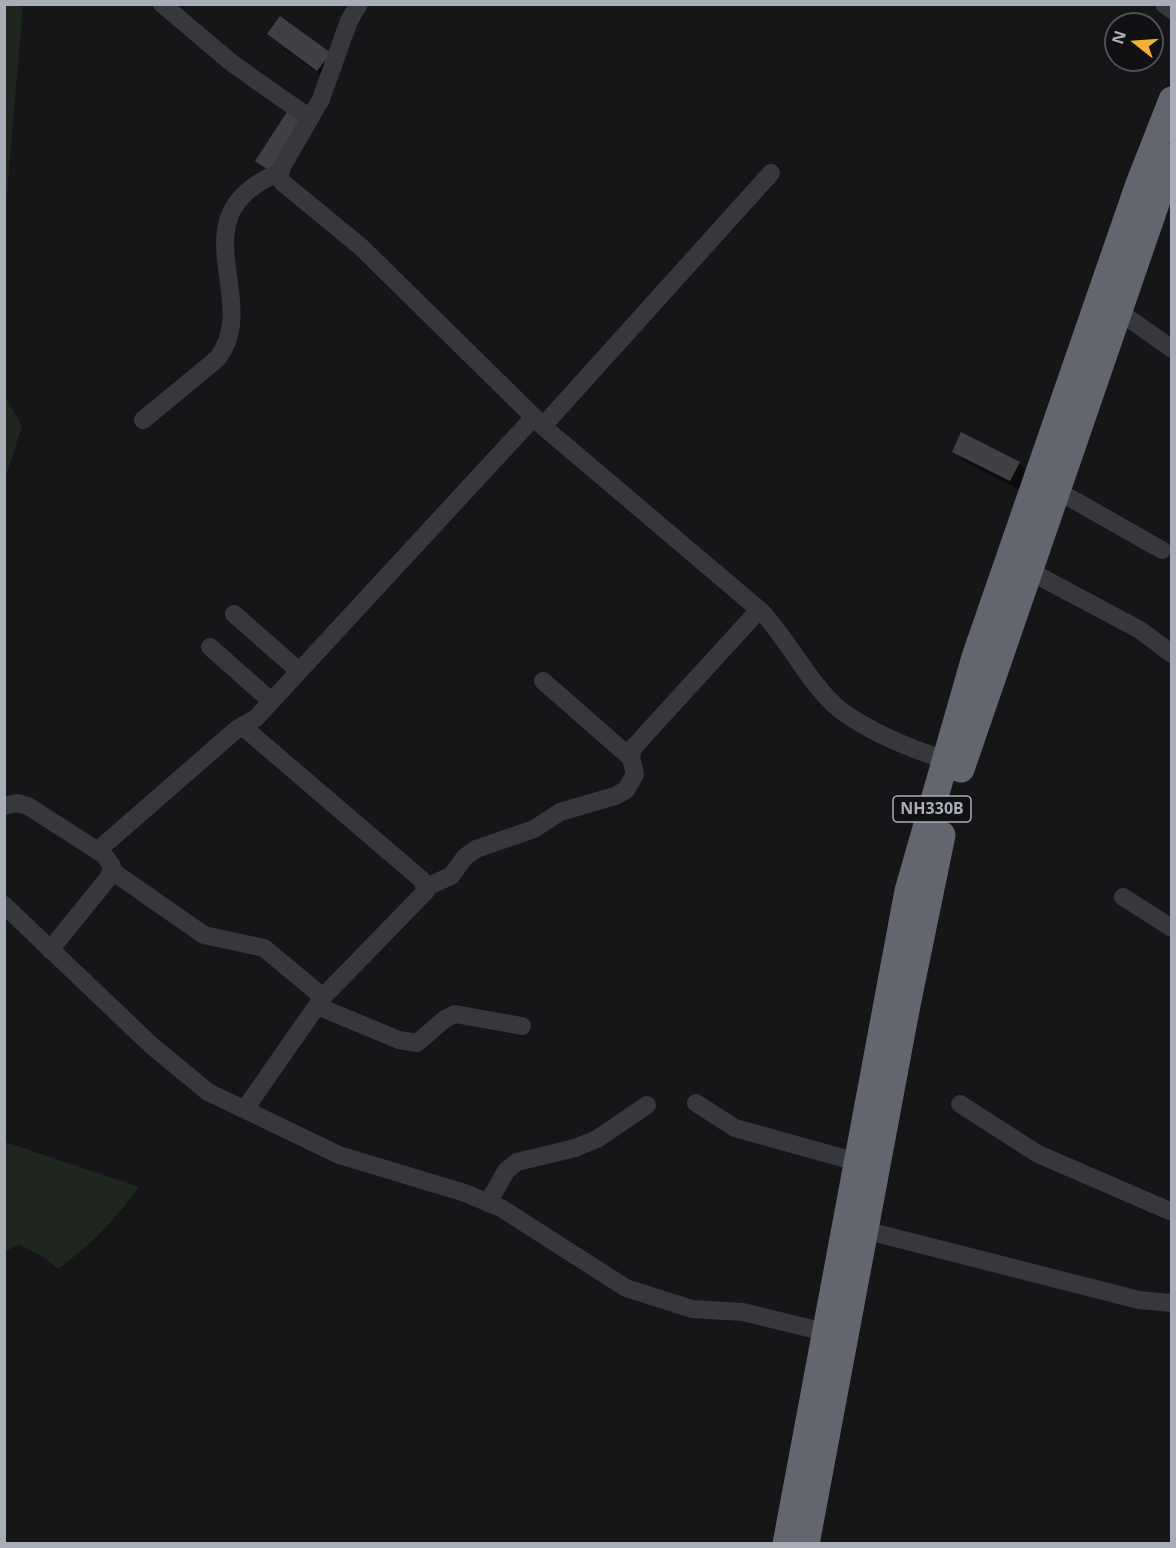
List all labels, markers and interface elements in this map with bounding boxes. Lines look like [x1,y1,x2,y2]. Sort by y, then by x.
north arrow [1104,12,1164,72]
text: N [1106,28,1131,47]
road number: NH330B [893,796,971,822]

